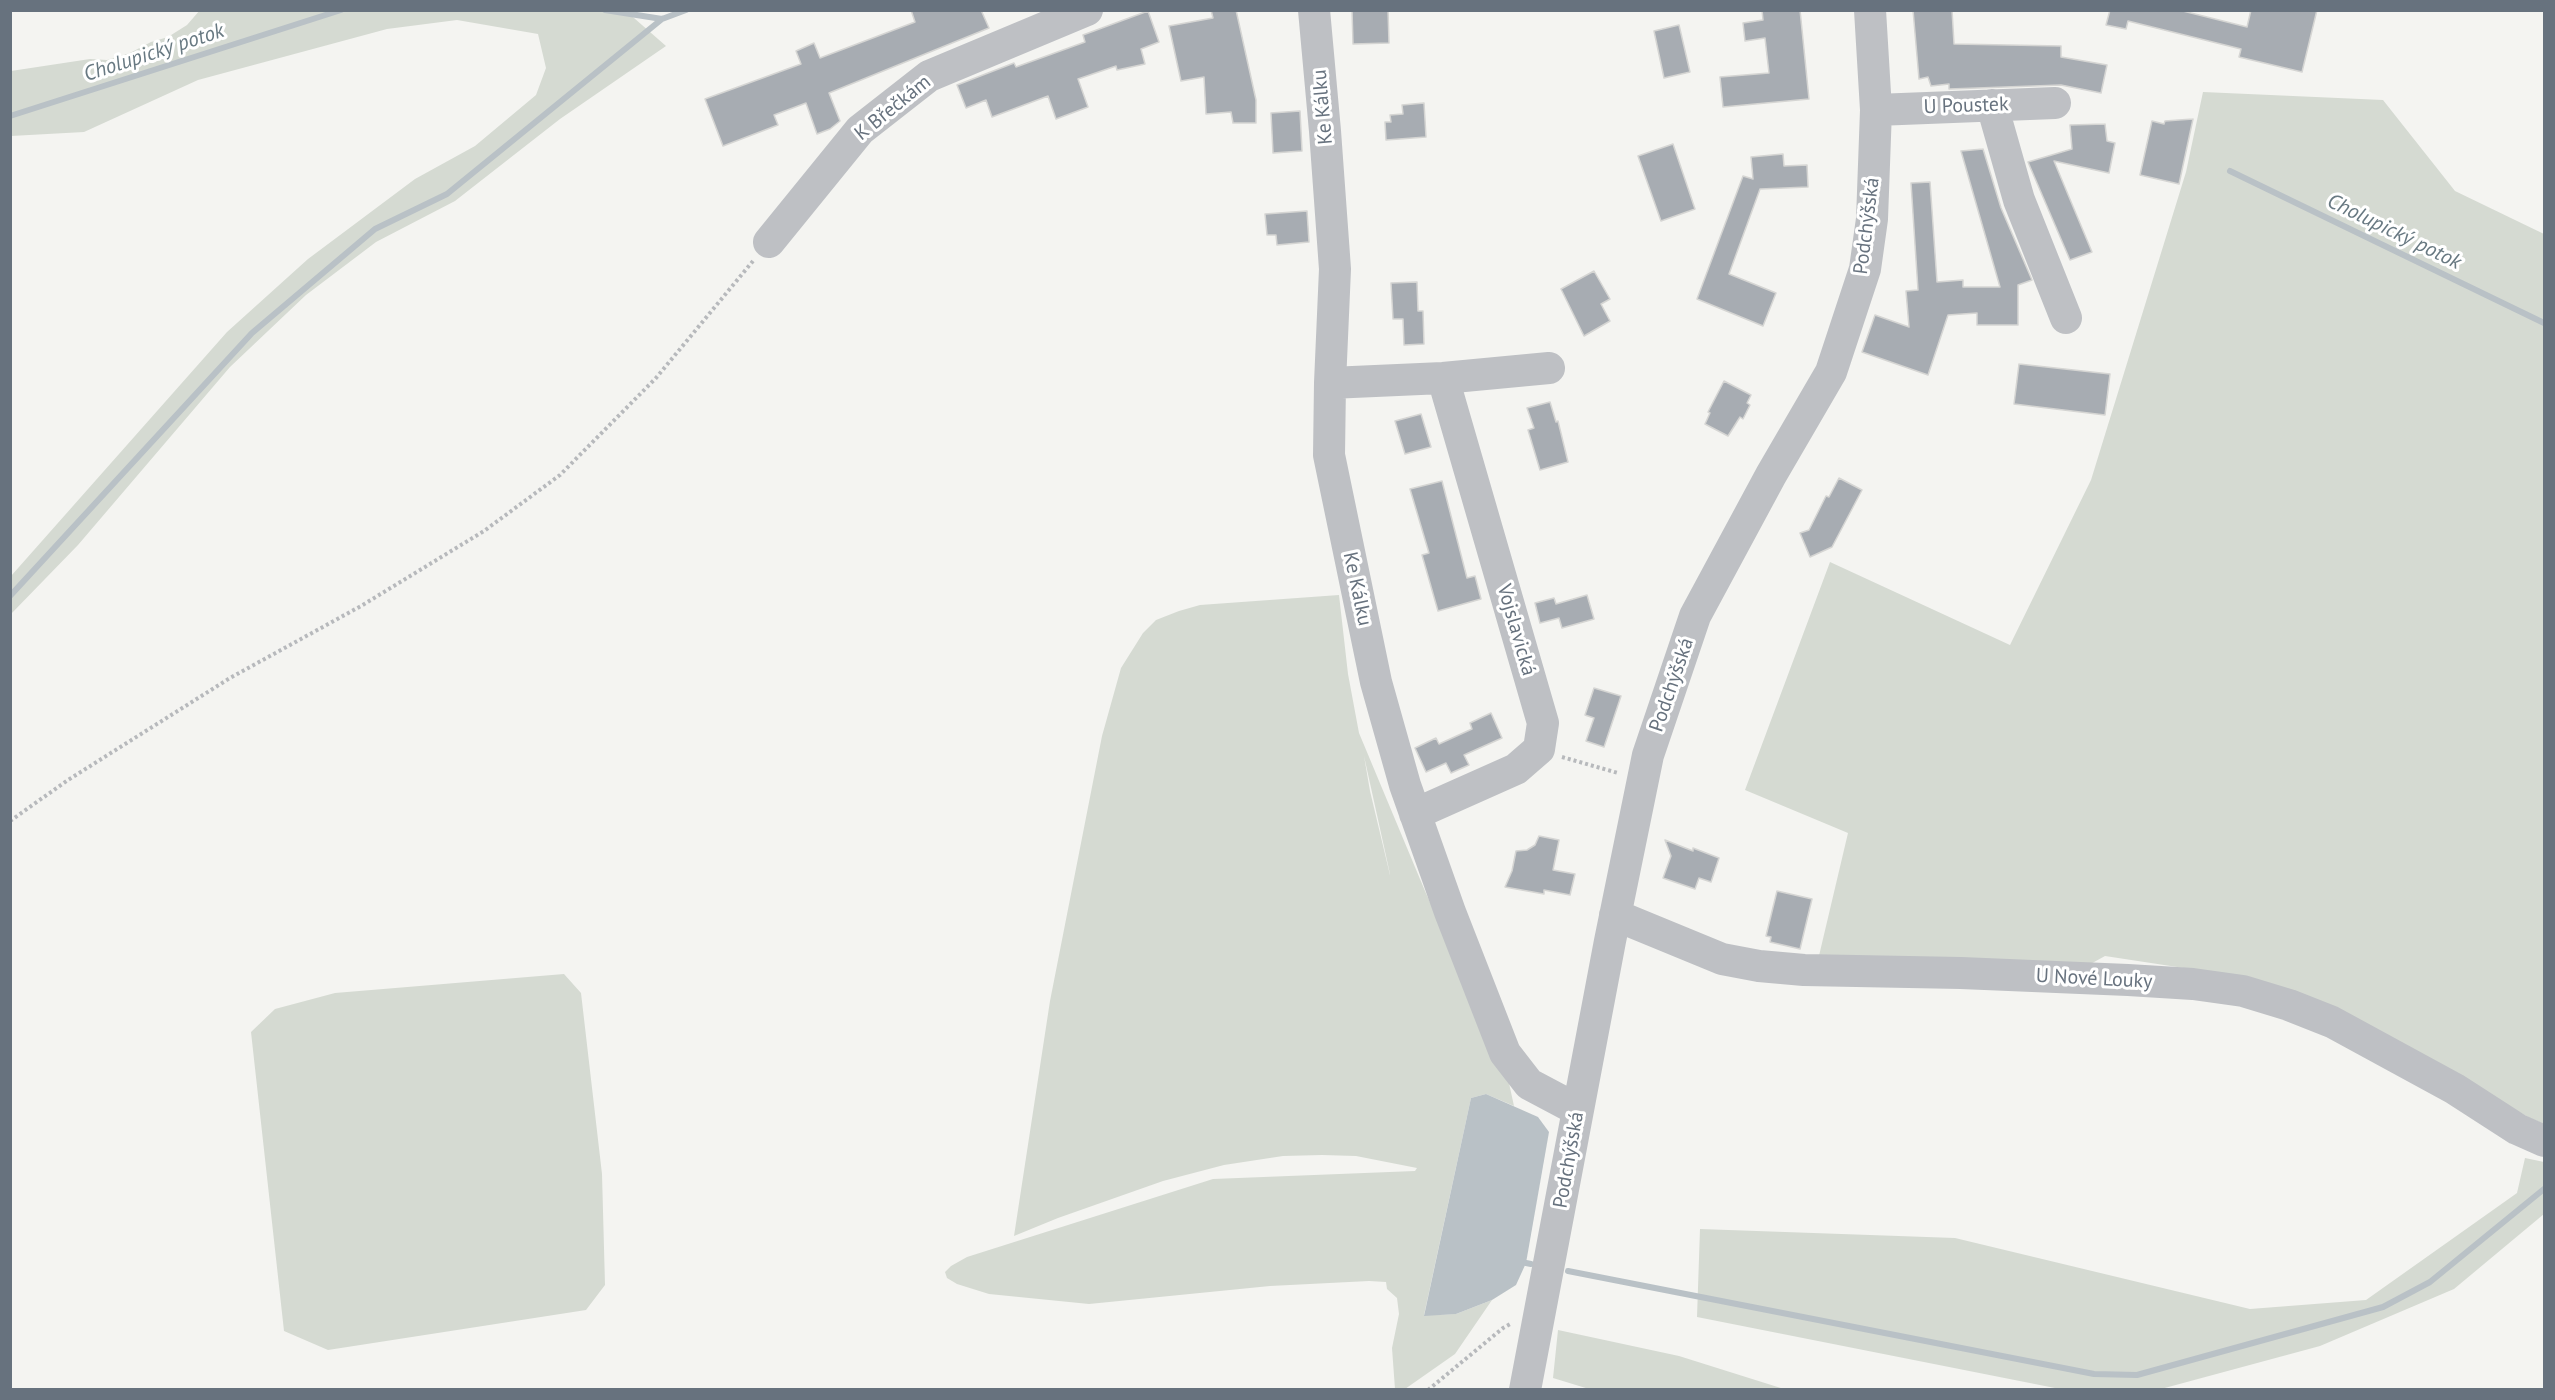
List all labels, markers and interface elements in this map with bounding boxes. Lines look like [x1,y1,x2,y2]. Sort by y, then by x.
water label: Cholupický potok [81,18,227,88]
street label: Ke Kálku [1308,69,1338,145]
street label: K Břečkám [850,70,936,146]
street label: U Poustek [1923,93,2009,119]
street label: Podchýšská [1849,176,1885,276]
water label: Cholupický potok [2323,189,2465,275]
street label: Ke Kálku [1337,550,1377,628]
street label: Vojslavická [1492,582,1540,678]
street label: Podchýšská [1645,635,1699,735]
street label: U Nové Louky [2035,964,2153,994]
street label: Podchýšská [1549,1110,1589,1210]

